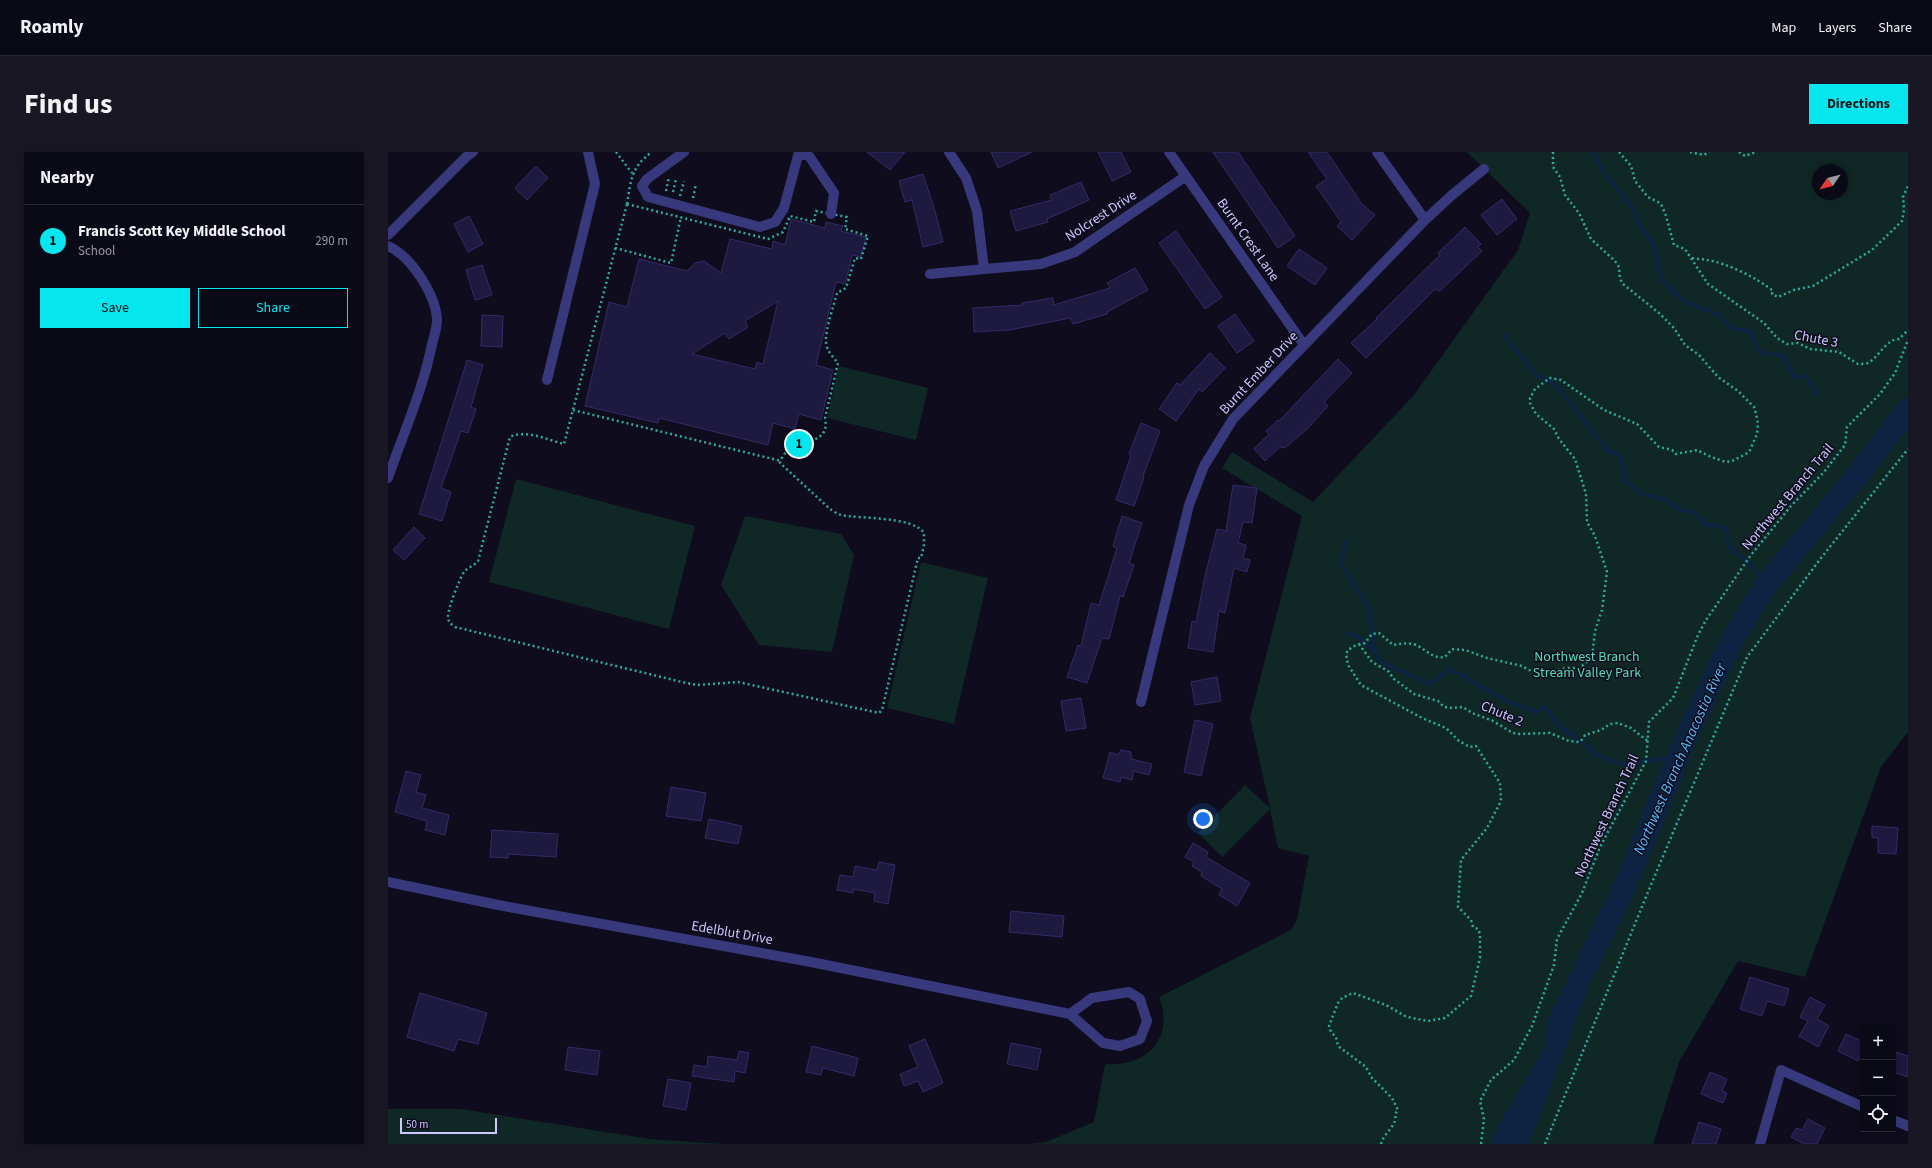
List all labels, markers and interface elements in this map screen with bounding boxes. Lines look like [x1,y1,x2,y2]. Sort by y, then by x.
text: Roamly [20,14,83,41]
text: Map [1771,18,1796,38]
text: Layers [1818,18,1856,38]
text: Share [1878,18,1912,38]
text: Find us [24,84,112,124]
button: Directions [1809,84,1908,124]
north arrow [1812,164,1848,200]
text: Nearby [40,166,94,190]
street label: Nolcrest Drive [1061,185,1141,247]
street label: Burnt Crest Lane [1212,194,1284,286]
text: Francis Scott Key Middle School [78,221,286,242]
text: 1 [50,232,56,250]
text: 290 m [315,232,348,250]
text: School [78,242,115,260]
button: Save [40,288,190,328]
button: Share [198,288,348,328]
street label: Chute 3 [1792,325,1840,353]
street label: Burnt Ember Drive [1215,327,1303,419]
pin: 1 [786,429,812,459]
street label: Northwest Branch Trail [1737,439,1839,555]
park label: Northwest Branch Stream Valley Park [1533,647,1641,683]
water label: Northwest Branch Anacostia River [1628,659,1732,858]
street label: Chute 2 [1478,696,1526,732]
street label: Northwest Branch Trail [1570,751,1644,881]
your location [1193,809,1213,829]
street label: Edelblut Drive [690,916,774,950]
map controls [1860,1024,1896,1132]
button: + [1860,1024,1896,1060]
button: − [1860,1060,1896,1096]
button: locate [1860,1096,1896,1132]
scale bar [400,1116,497,1135]
text: 50 m [406,1117,428,1132]

